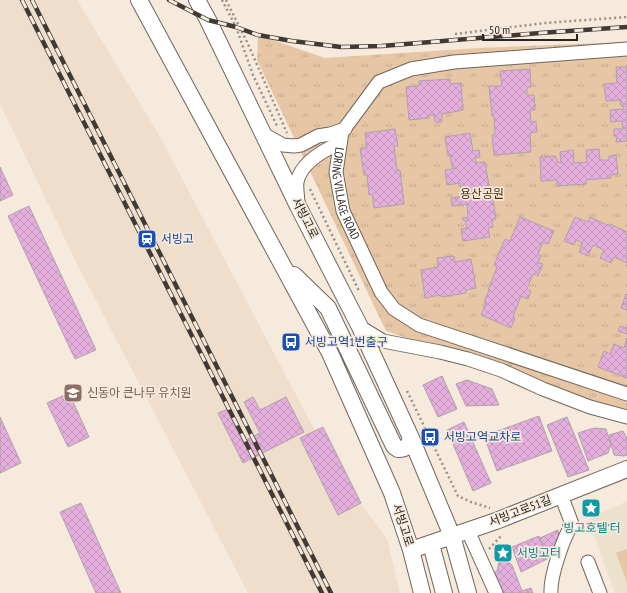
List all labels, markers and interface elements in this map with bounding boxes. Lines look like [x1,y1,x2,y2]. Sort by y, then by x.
scale bar [483,16,577,42]
text: 50 m [489,22,510,37]
street label: LORING VILLAGE ROAD [329,146,363,242]
park label: 용산공원 [460,186,504,201]
street label: 서빙고로 [289,195,322,241]
station icon: 서빙고 [136,228,158,250]
place label: 서빙고 [161,231,194,246]
bus stop icon: 서빙고역1번출구 [280,331,302,353]
place label: 서빙고역1번출구 [305,334,388,349]
school or university icon: 신동아 큰나무 유치원 [62,382,84,404]
place label: 신동아 큰나무 유치원 [87,385,191,400]
bus stop icon: 서빙고역교차로 [419,426,441,448]
place label: 서빙고역교차로 [444,429,521,444]
street label: 서빙고로51길 [486,492,553,529]
place icon: '빙고호텔'터 [580,497,602,519]
street label: 서빙고로 [390,502,417,548]
place label: '빙고호텔'터 [561,520,621,535]
place icon: 서빙고터 [492,542,514,564]
place label: 서빙고터 [517,545,561,560]

